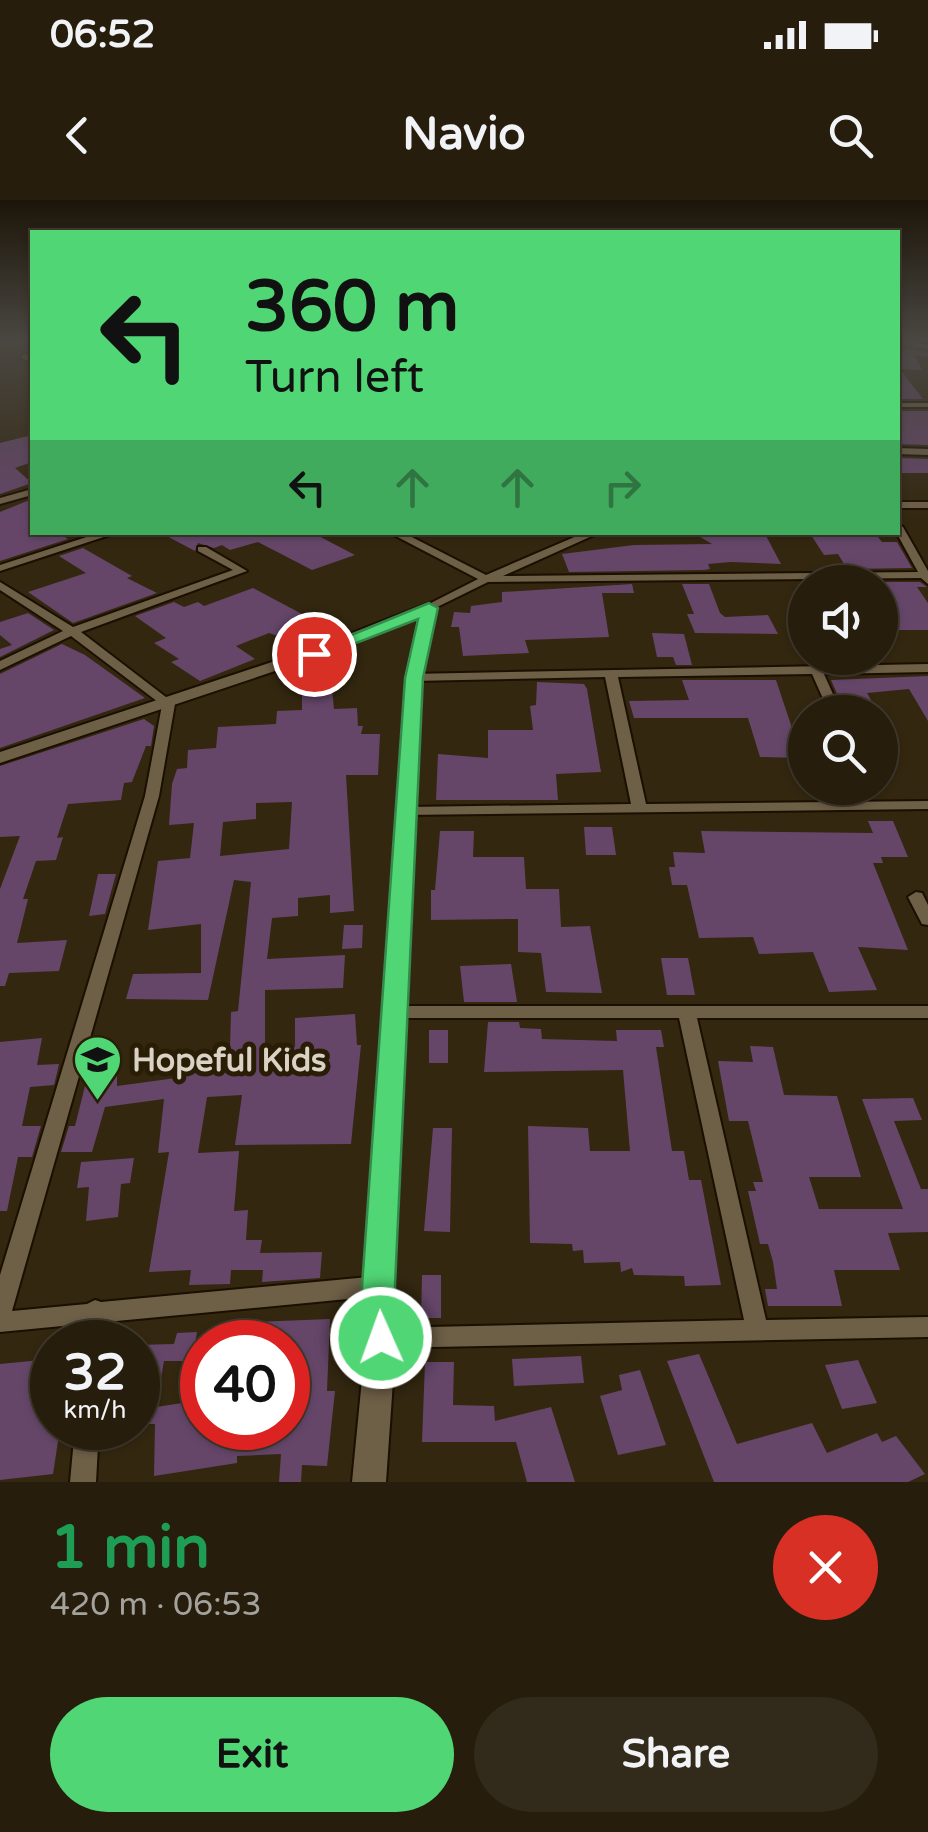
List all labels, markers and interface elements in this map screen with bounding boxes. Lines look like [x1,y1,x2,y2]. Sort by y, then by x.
text: 06:52 [50,12,155,58]
icon: back [50,108,105,163]
text: Navio [402,108,526,162]
icon: search [823,108,878,163]
text: 360 m [245,266,459,350]
icon: left [80,270,210,400]
text: Turn left [245,351,424,405]
icon: left [280,460,335,515]
icon: ahead [385,460,440,515]
icon: ahead [490,460,545,515]
icon: right [595,460,650,515]
map controls [788,565,898,805]
button: sound [788,565,898,675]
pin [272,612,357,697]
icon: arrive [287,627,342,682]
button: search [788,695,898,805]
school or university icon: Hopeful Kids [71,1034,123,1102]
place label: Hopeful Kids [132,1042,326,1080]
position arrow [329,1286,433,1390]
speed limit sign: 40 [180,1320,310,1450]
text: 32 [64,1343,126,1403]
text: km/h [64,1395,126,1425]
text: 1 min [50,1512,210,1584]
button: close [773,1515,878,1620]
text: 420 m · 06:53 [50,1586,262,1624]
button: Exit [50,1697,454,1812]
button: Share [474,1697,878,1812]

